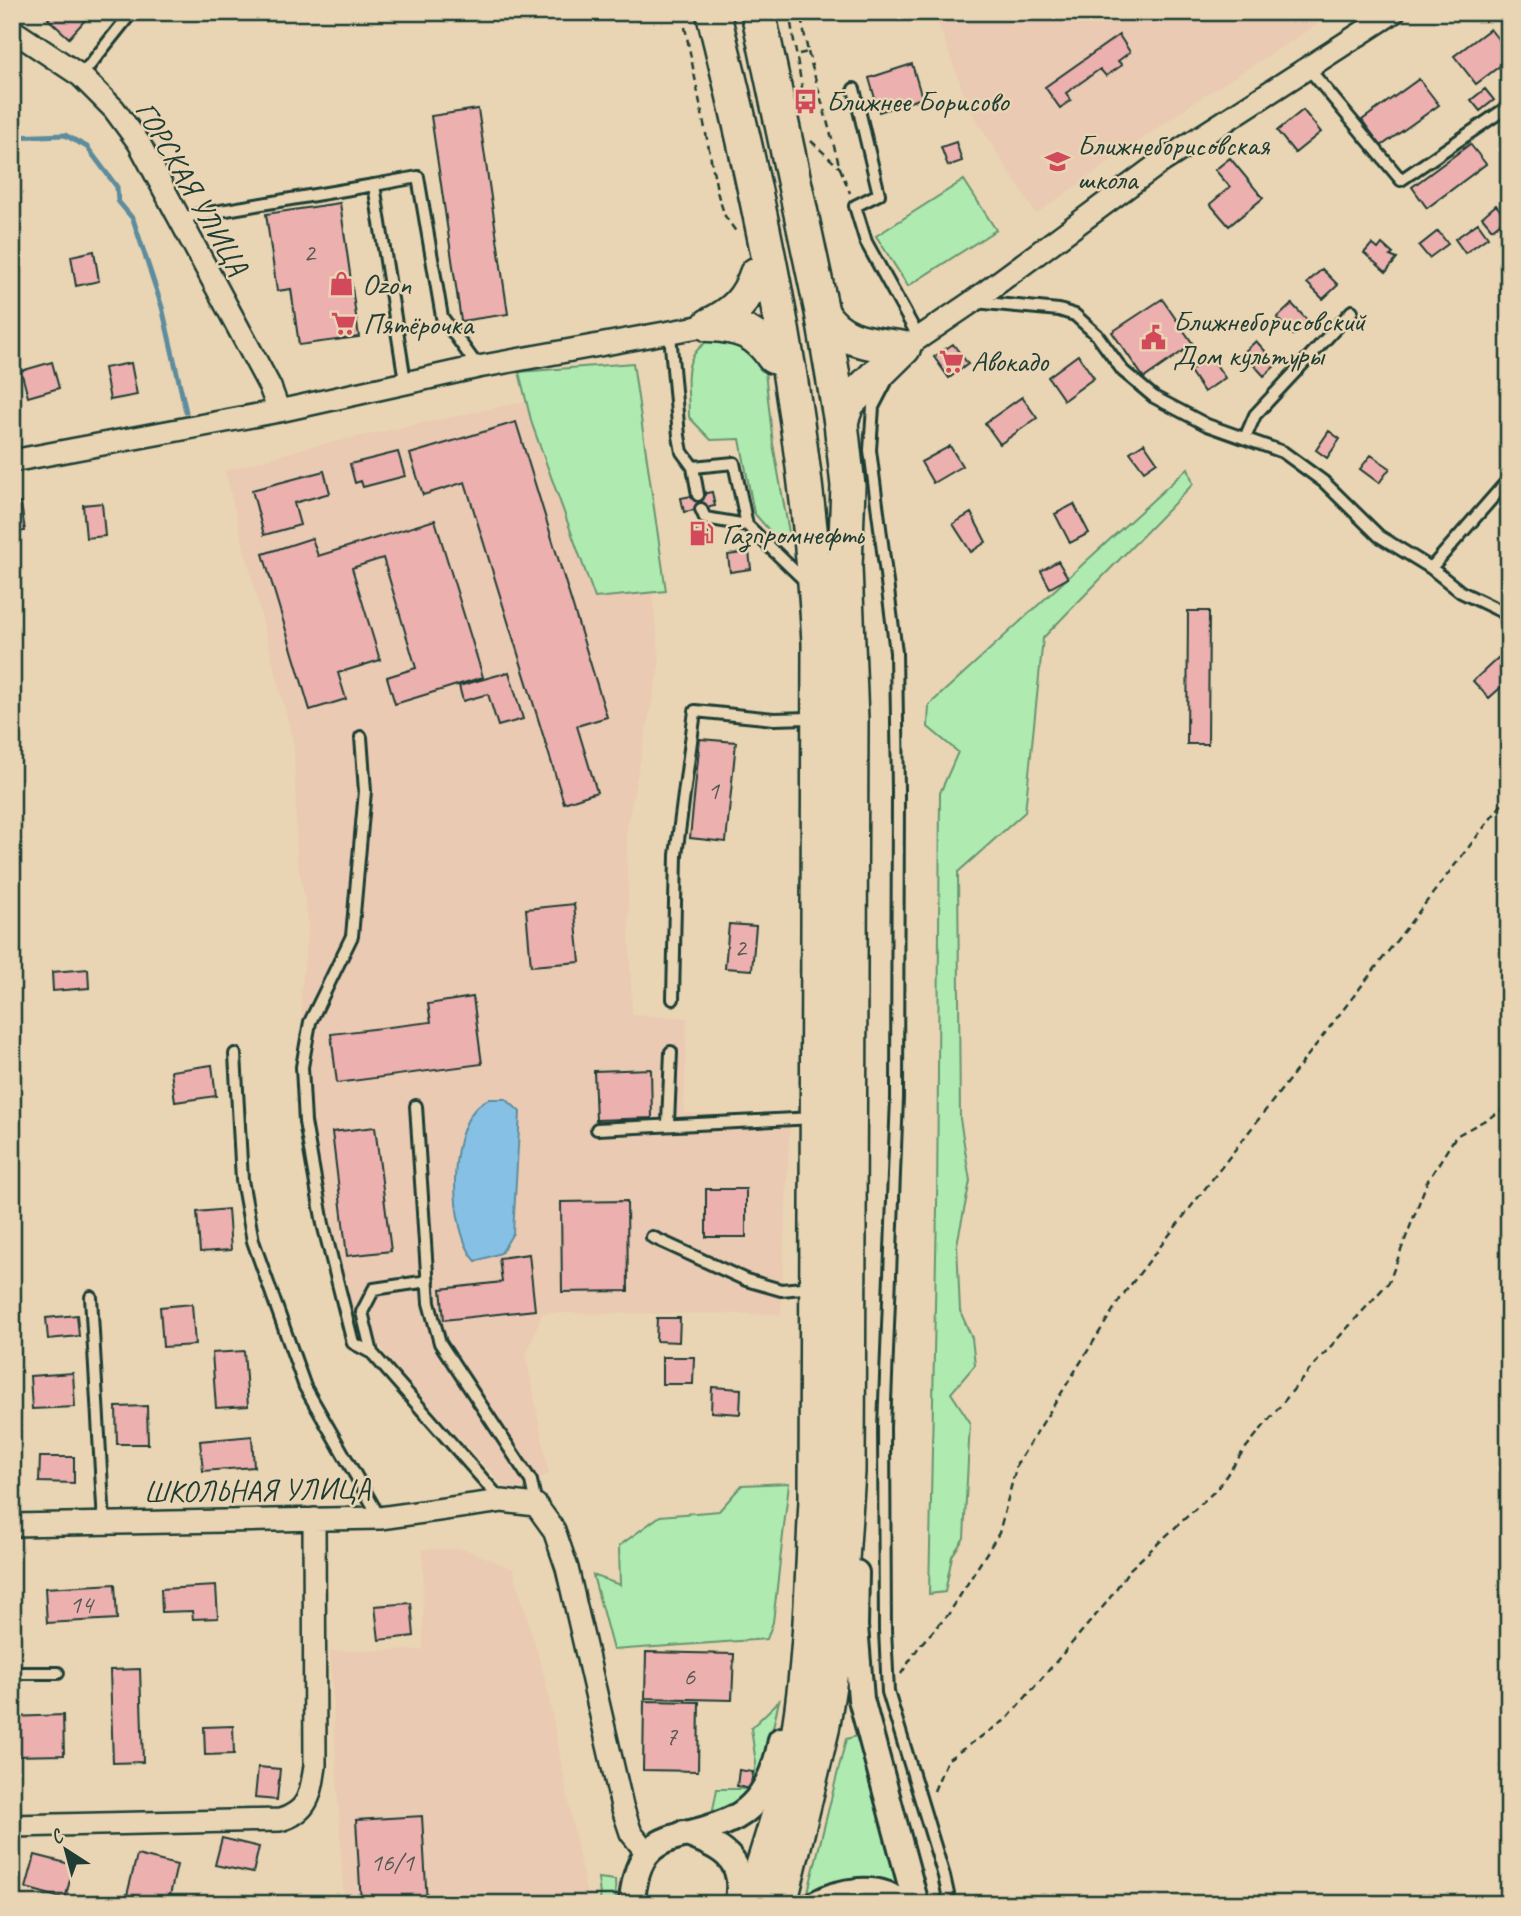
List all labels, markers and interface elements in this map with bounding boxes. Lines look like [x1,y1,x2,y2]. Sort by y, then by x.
place label: Ближнее Борисово [826,82,1010,120]
bus stop icon: Ближнее Борисово [792,87,820,115]
street label: ГОРСКАЯ УЛИЦА [127,94,258,283]
place label: Ближнеборисовская школа [1077,126,1270,198]
school or university icon: Ближнеборисовская школа [1043,148,1071,176]
house number: 2 [303,236,317,269]
place label: Ozon [362,265,412,303]
shop icon: Ozon [328,270,356,298]
place label: Ближнеборисовский Дом культуры [1173,302,1367,374]
place label: Пятёрочка [363,305,475,343]
supermarket icon: Пятёрочка [329,310,357,338]
public building icon: Ближнеборисовский Дом культуры [1139,324,1167,352]
place label: Авокадо [971,342,1050,380]
supermarket icon: Авокадо [937,347,965,375]
place label: Газпромнефть [722,515,865,553]
fuel station icon: Газпромнефть [688,520,716,548]
house number: 1 [707,774,720,807]
house number: 2 [734,931,748,964]
street label: ШКОЛЬНАЯ УЛИЦА [143,1469,372,1511]
house number: 14 [69,1588,95,1621]
house number: 6 [683,1660,696,1693]
house number: 7 [665,1720,678,1753]
north arrow [32,1814,102,1884]
text: С [46,1823,70,1850]
house number: 16/1 [370,1846,415,1879]

